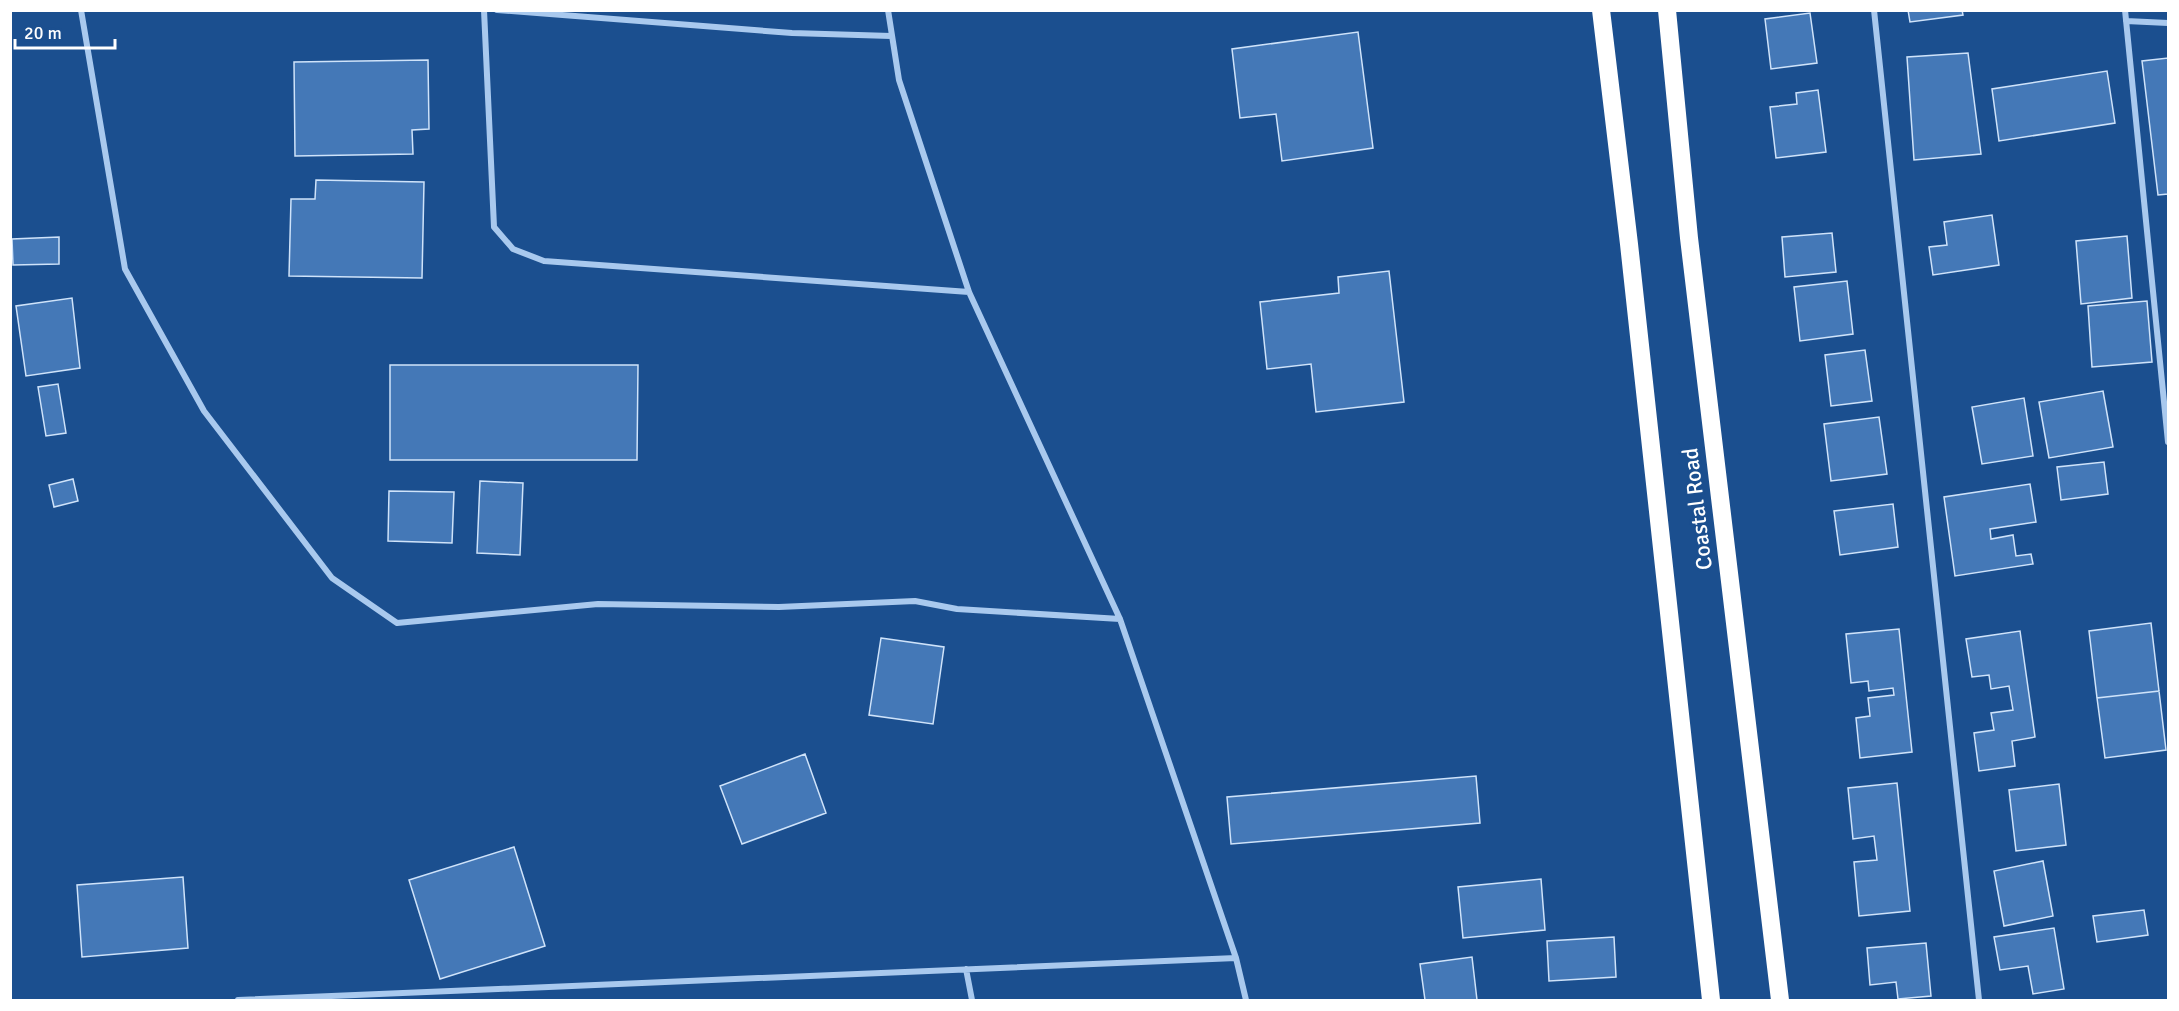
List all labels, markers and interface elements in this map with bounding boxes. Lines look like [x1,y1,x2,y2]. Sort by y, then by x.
scale bar [15,12,116,50]
text: 20 m [24,22,62,44]
street label: Coastal Road [1676,447,1718,571]

